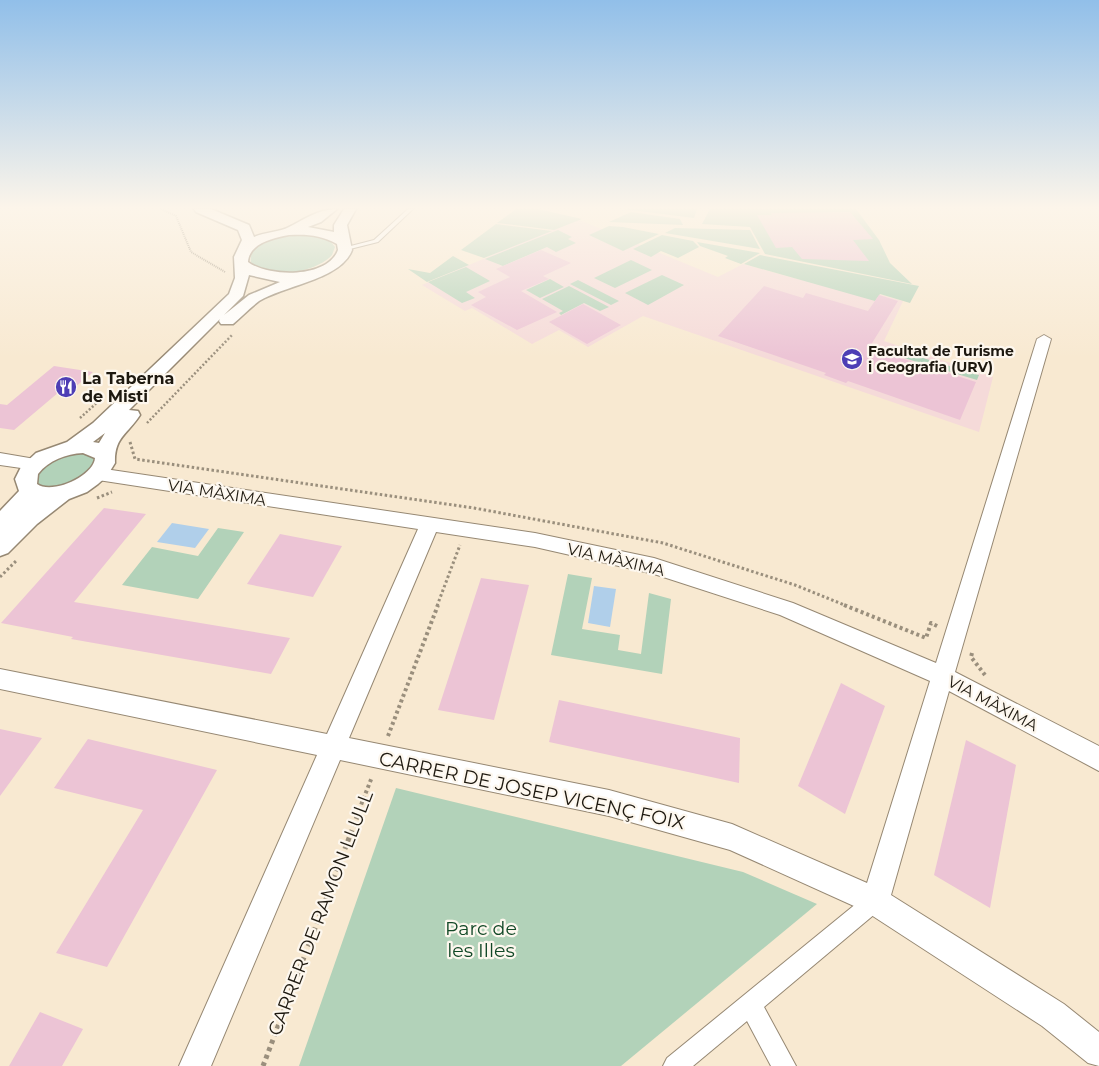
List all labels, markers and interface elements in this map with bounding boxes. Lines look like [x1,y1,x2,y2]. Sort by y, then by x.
place label: Facultat de Turisme i Geografia (URV) [868,342,1014,376]
school or university icon: Facultat de Turisme i Geografia (URV) [840,347,864,371]
place label: La Taberna de Misti [82,369,174,406]
restaurant icon: La Taberna de Misti [54,375,78,399]
street label: VIA MÀXIMA [166,475,268,510]
street label: VIA MÀXIMA [565,539,667,580]
street label: VIA MÀXIMA [944,672,1042,735]
street label: CARRER DE JOSEP VICENÇ FOIX [377,747,687,834]
street label: CARRER DE RAMON LLULL [263,787,378,1039]
park label: Parc de les Illes [445,917,517,962]

